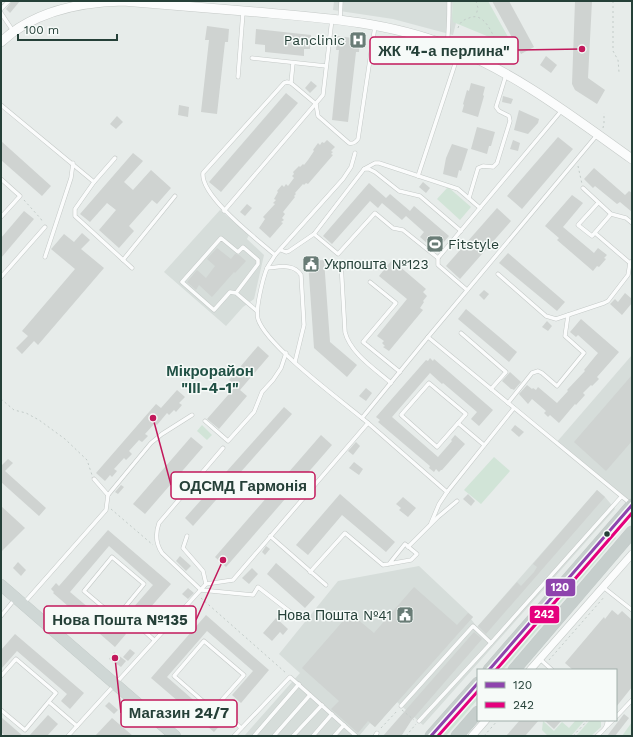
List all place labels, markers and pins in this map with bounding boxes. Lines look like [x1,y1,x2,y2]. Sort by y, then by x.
hospital icon: Panclinic [348,30,368,50]
place label: Panclinic [284,32,345,48]
callout: ЖК "4-а перлина" [370,37,518,64]
sports icon: Fitstyle [425,234,445,254]
place label: Fitstyle [448,236,499,252]
public building icon: Укрпошта №123 [301,254,321,274]
place label: Укрпошта №123 [324,256,429,272]
callout: ОДСМД Гармонія [171,472,315,499]
unlabelled marker [602,529,612,539]
public building icon: Нова Пошта №41 [395,605,415,625]
callout: Нова Пошта №135 [44,606,196,633]
place label: Нова Пошта №41 [277,607,392,623]
callout: Магазин 24/7 [121,700,237,727]

